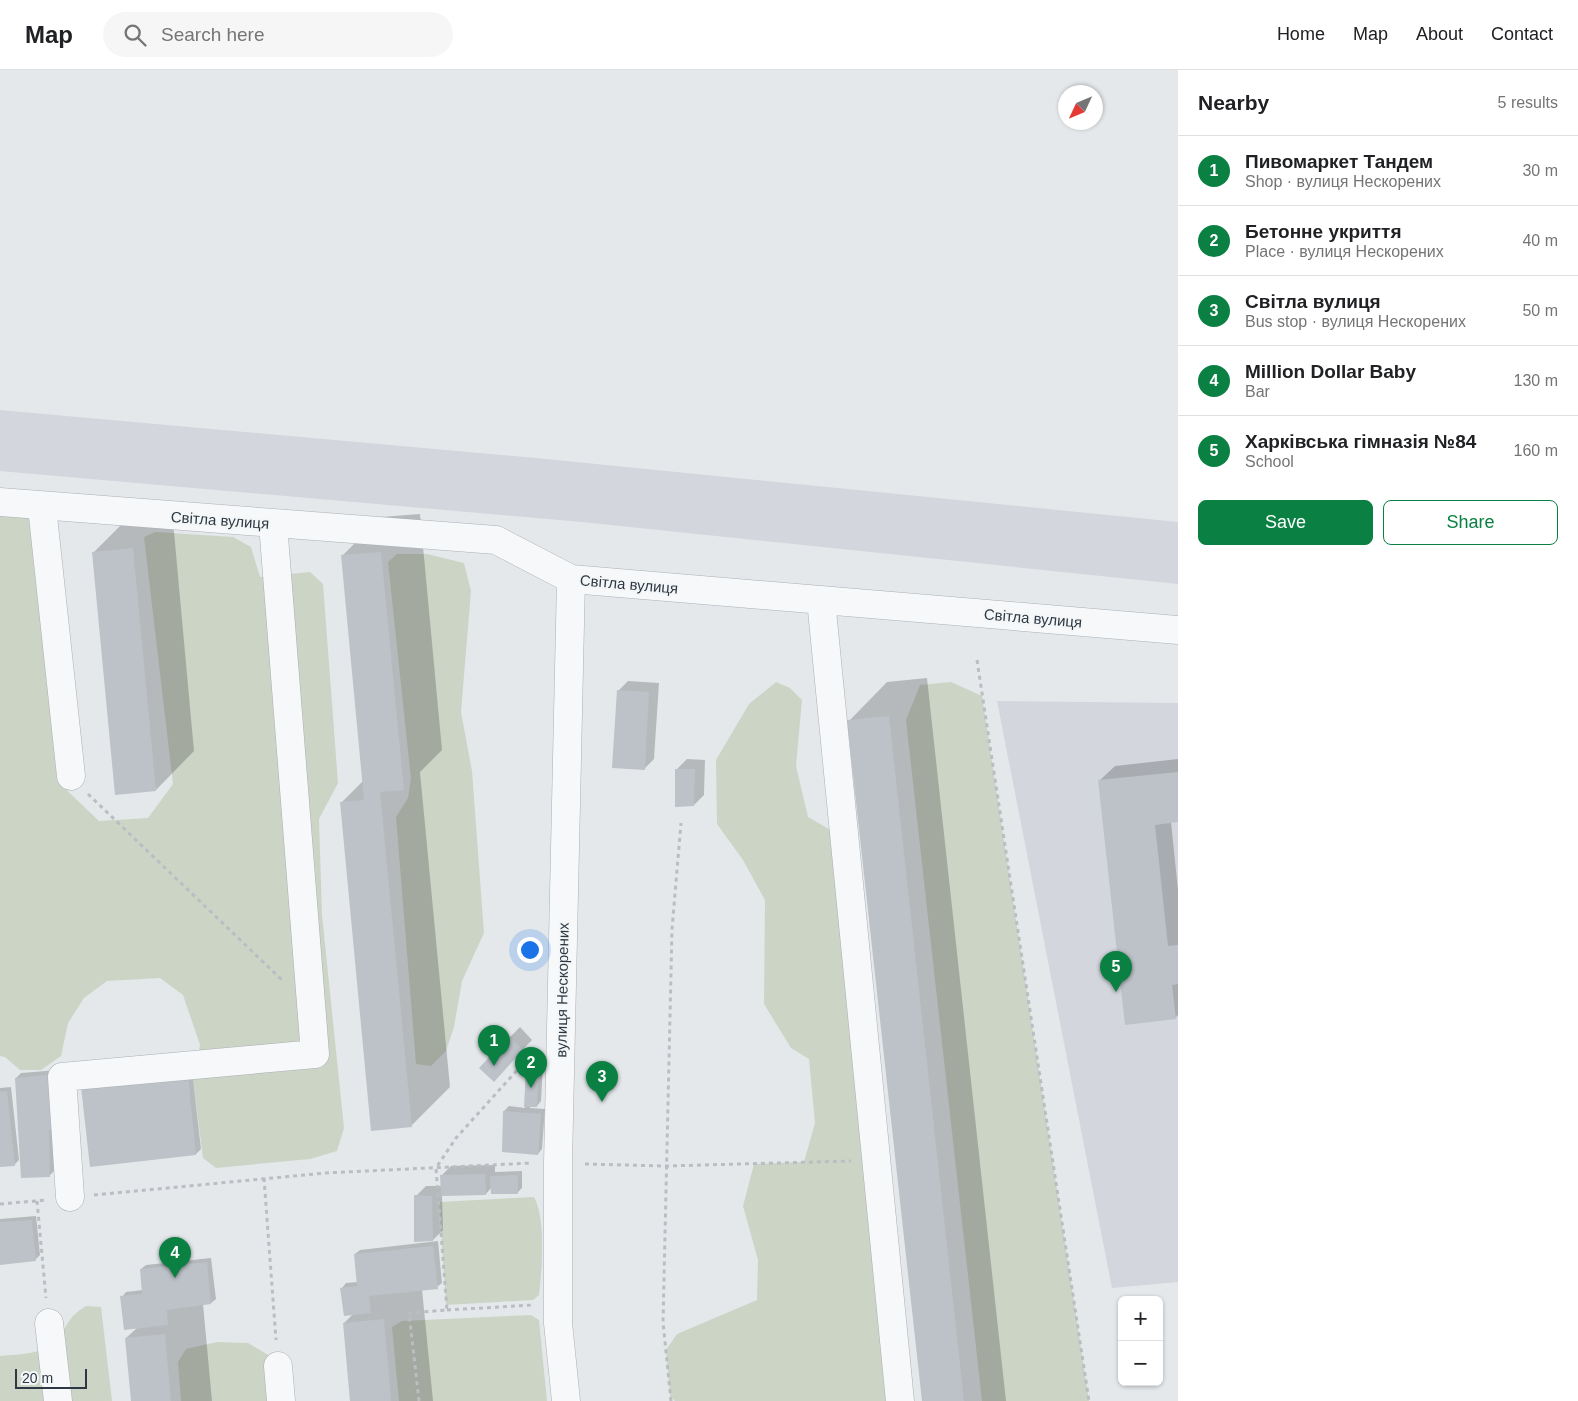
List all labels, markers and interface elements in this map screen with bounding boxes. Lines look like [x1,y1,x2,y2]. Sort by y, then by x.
search box [103,12,453,57]
text: Map [25,21,73,48]
icon: search [121,21,149,49]
text: Search here [161,24,265,45]
text: Home [1277,24,1325,44]
text: Map [1353,24,1388,44]
text: About [1416,24,1463,44]
text: Contact [1491,24,1553,44]
north arrow [1058,85,1103,130]
text: Nearby [1198,91,1269,114]
text: 5 results [1498,94,1558,111]
text: Пивомаркет Тандем [1245,151,1433,172]
text: 1 [1210,162,1218,179]
text: 30 m [1522,162,1558,179]
text: Shop · вулиця Нескорених [1245,173,1441,190]
text: Бетонне укриття [1245,221,1402,242]
text: 2 [1210,232,1218,249]
text: 40 m [1522,232,1558,249]
text: Place · вулиця Нескорених [1245,243,1444,260]
text: Світла вулиця [1245,291,1381,312]
text: 3 [1210,302,1218,319]
text: 50 m [1522,302,1558,319]
text: Bus stop · вулиця Нескорених [1245,313,1466,330]
text: Million Dollar Baby [1245,361,1416,382]
text: 4 [1210,372,1218,389]
text: 130 m [1514,372,1558,389]
text: Bar [1245,383,1270,400]
text: Харківська гімназія №84 [1245,431,1476,452]
text: 5 [1210,442,1218,459]
text: 160 m [1514,442,1558,459]
text: School [1245,453,1294,470]
button: Save [1198,500,1373,545]
button: Share [1383,500,1558,545]
street label: Світла вулиця [170,508,270,532]
street label: Світла вулиця [579,571,679,597]
street label: Світла вулиця [983,605,1083,631]
street label: вулиця Нескорених [552,922,572,1058]
your location [517,937,543,963]
pin: 5 [1100,951,1132,992]
pin: 1 [478,1025,510,1066]
pin: 2 [515,1047,547,1088]
pin: 3 [586,1061,618,1102]
pin: 4 [159,1237,191,1278]
map controls [1118,1296,1163,1386]
button: + [1118,1296,1163,1341]
button: − [1118,1341,1163,1386]
scale bar [15,1366,88,1389]
text: 20 m [22,1370,53,1386]

